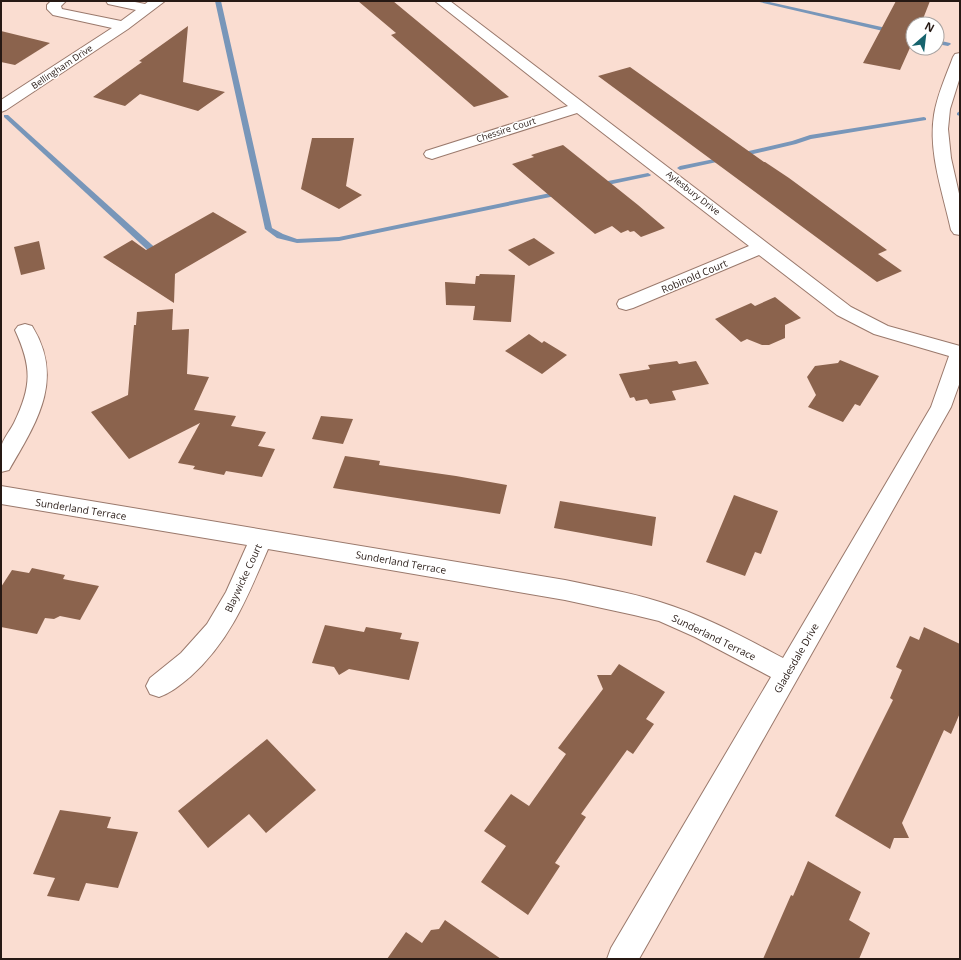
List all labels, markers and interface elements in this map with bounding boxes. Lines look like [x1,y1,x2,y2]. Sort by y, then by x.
north arrow [905,16,945,56]
text: N [922,18,937,35]
street label: Bellingham Drive [29,41,95,92]
street label: Chessire Court [475,114,537,145]
street label: Aylesbury Drive [664,167,723,218]
street label: Robinold Court [659,256,729,296]
street label: Sunderland Terrace [35,495,128,523]
street label: Blaywicke Court [221,541,265,615]
street label: Sunderland Terrace [355,547,448,577]
street label: Sunderland Terrace [670,611,759,664]
street label: Gladesdale Drive [770,620,822,696]

